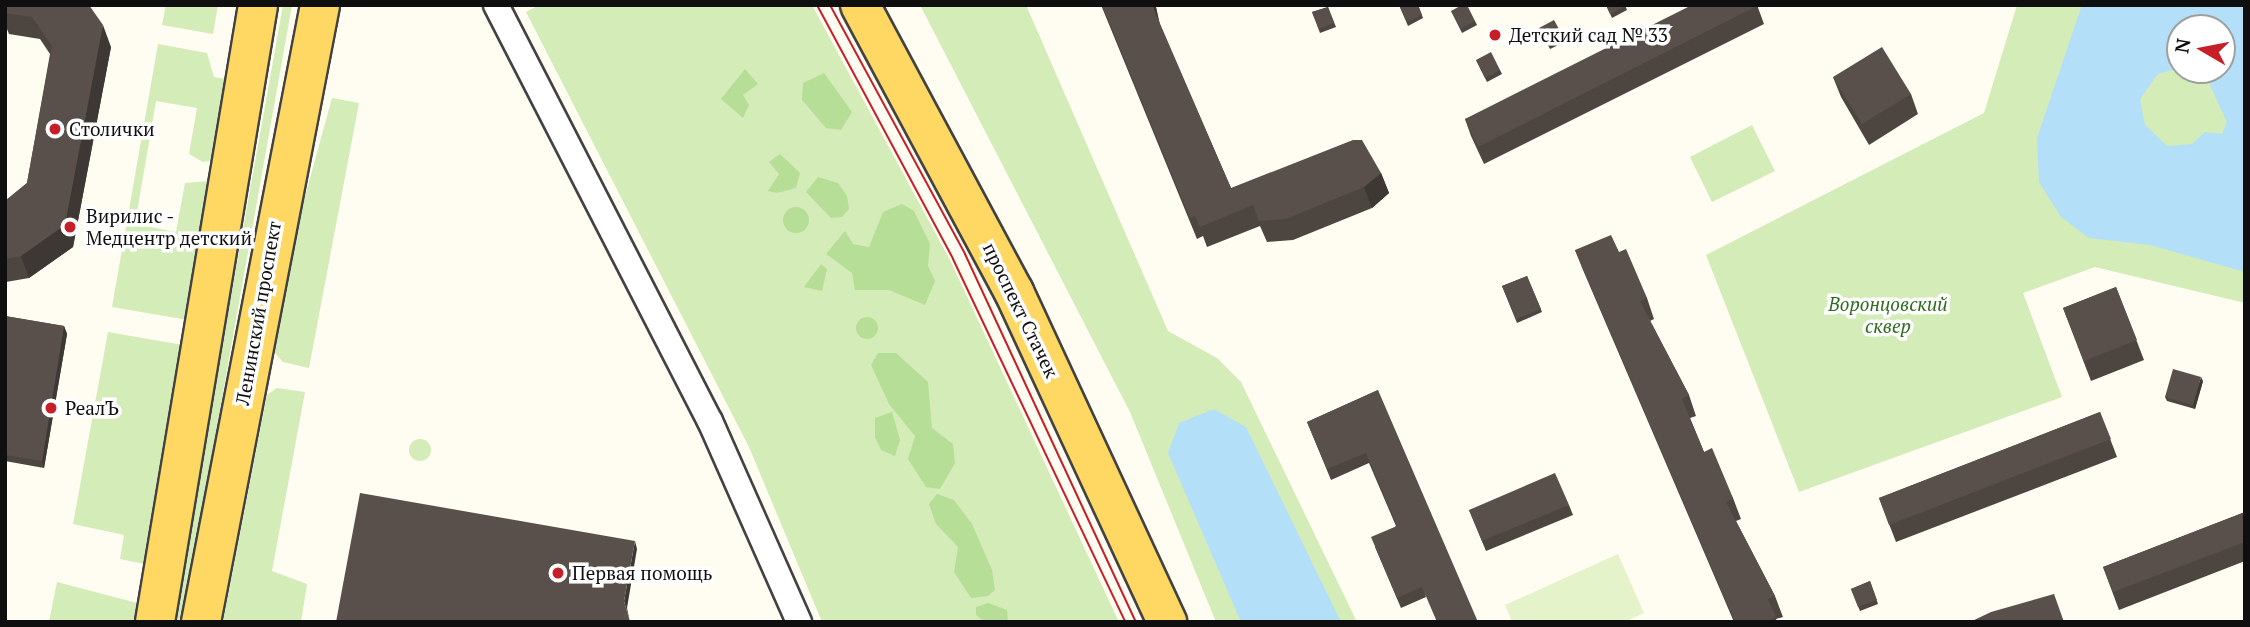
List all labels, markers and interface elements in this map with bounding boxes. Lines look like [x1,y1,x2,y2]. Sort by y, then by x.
north arrow [2166,14,2236,84]
place label: Детский сад № 33 [1509,24,1668,46]
marker: Детский сад № 33 [1487,27,1503,43]
text: N [2168,36,2195,55]
place label: Столички [69,118,155,140]
marker: Столички [47,121,63,137]
place label: Вирилис - Медцентр детский [86,205,252,249]
marker: Вирилис - Медцентр детский [60,217,80,237]
street label: Ленинский проспект [231,219,285,407]
street label: проспект Стачек [978,238,1064,382]
park label: Воронцовский сквер [1828,293,1948,337]
place label: РеалЪ [65,397,119,419]
marker: РеалЪ [43,400,59,416]
place label: Первая помощь [572,562,713,584]
marker: Первая помощь [550,565,566,581]

